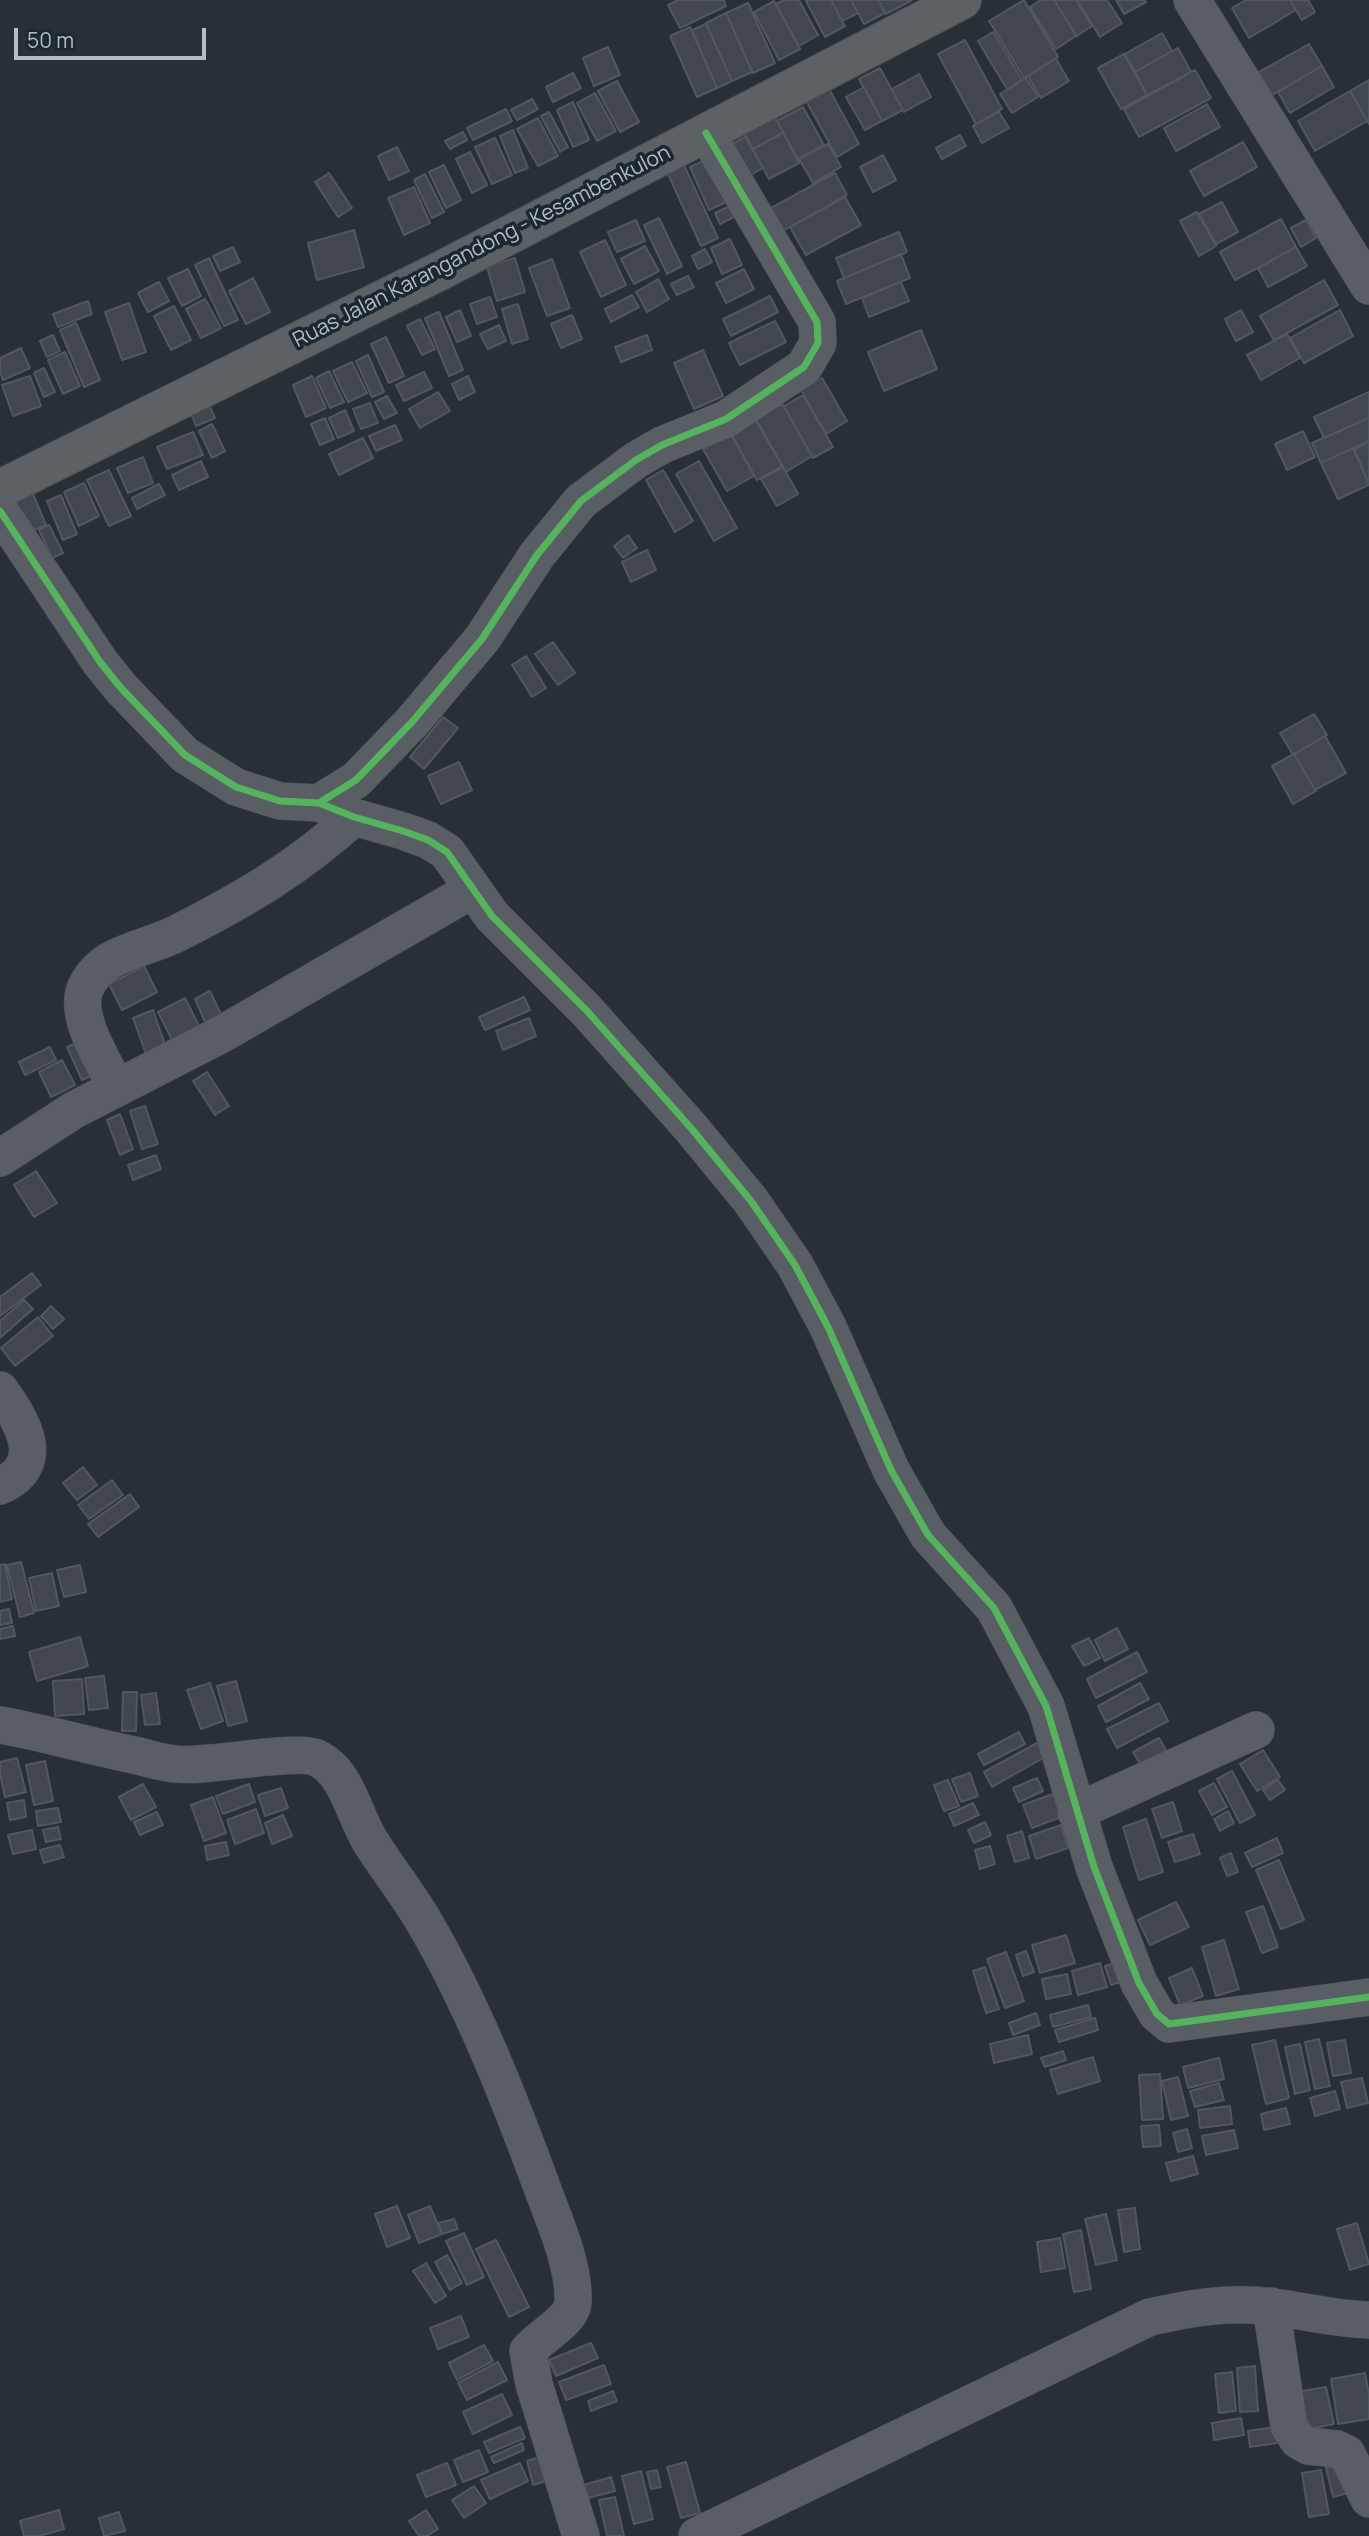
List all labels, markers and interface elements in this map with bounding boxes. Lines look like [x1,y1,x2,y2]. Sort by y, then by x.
scale bar [18,14,210,58]
text: 50 m [27,26,74,54]
street label: Ruas Jalan Karangandong - Kesambenkulon [289,140,675,354]

